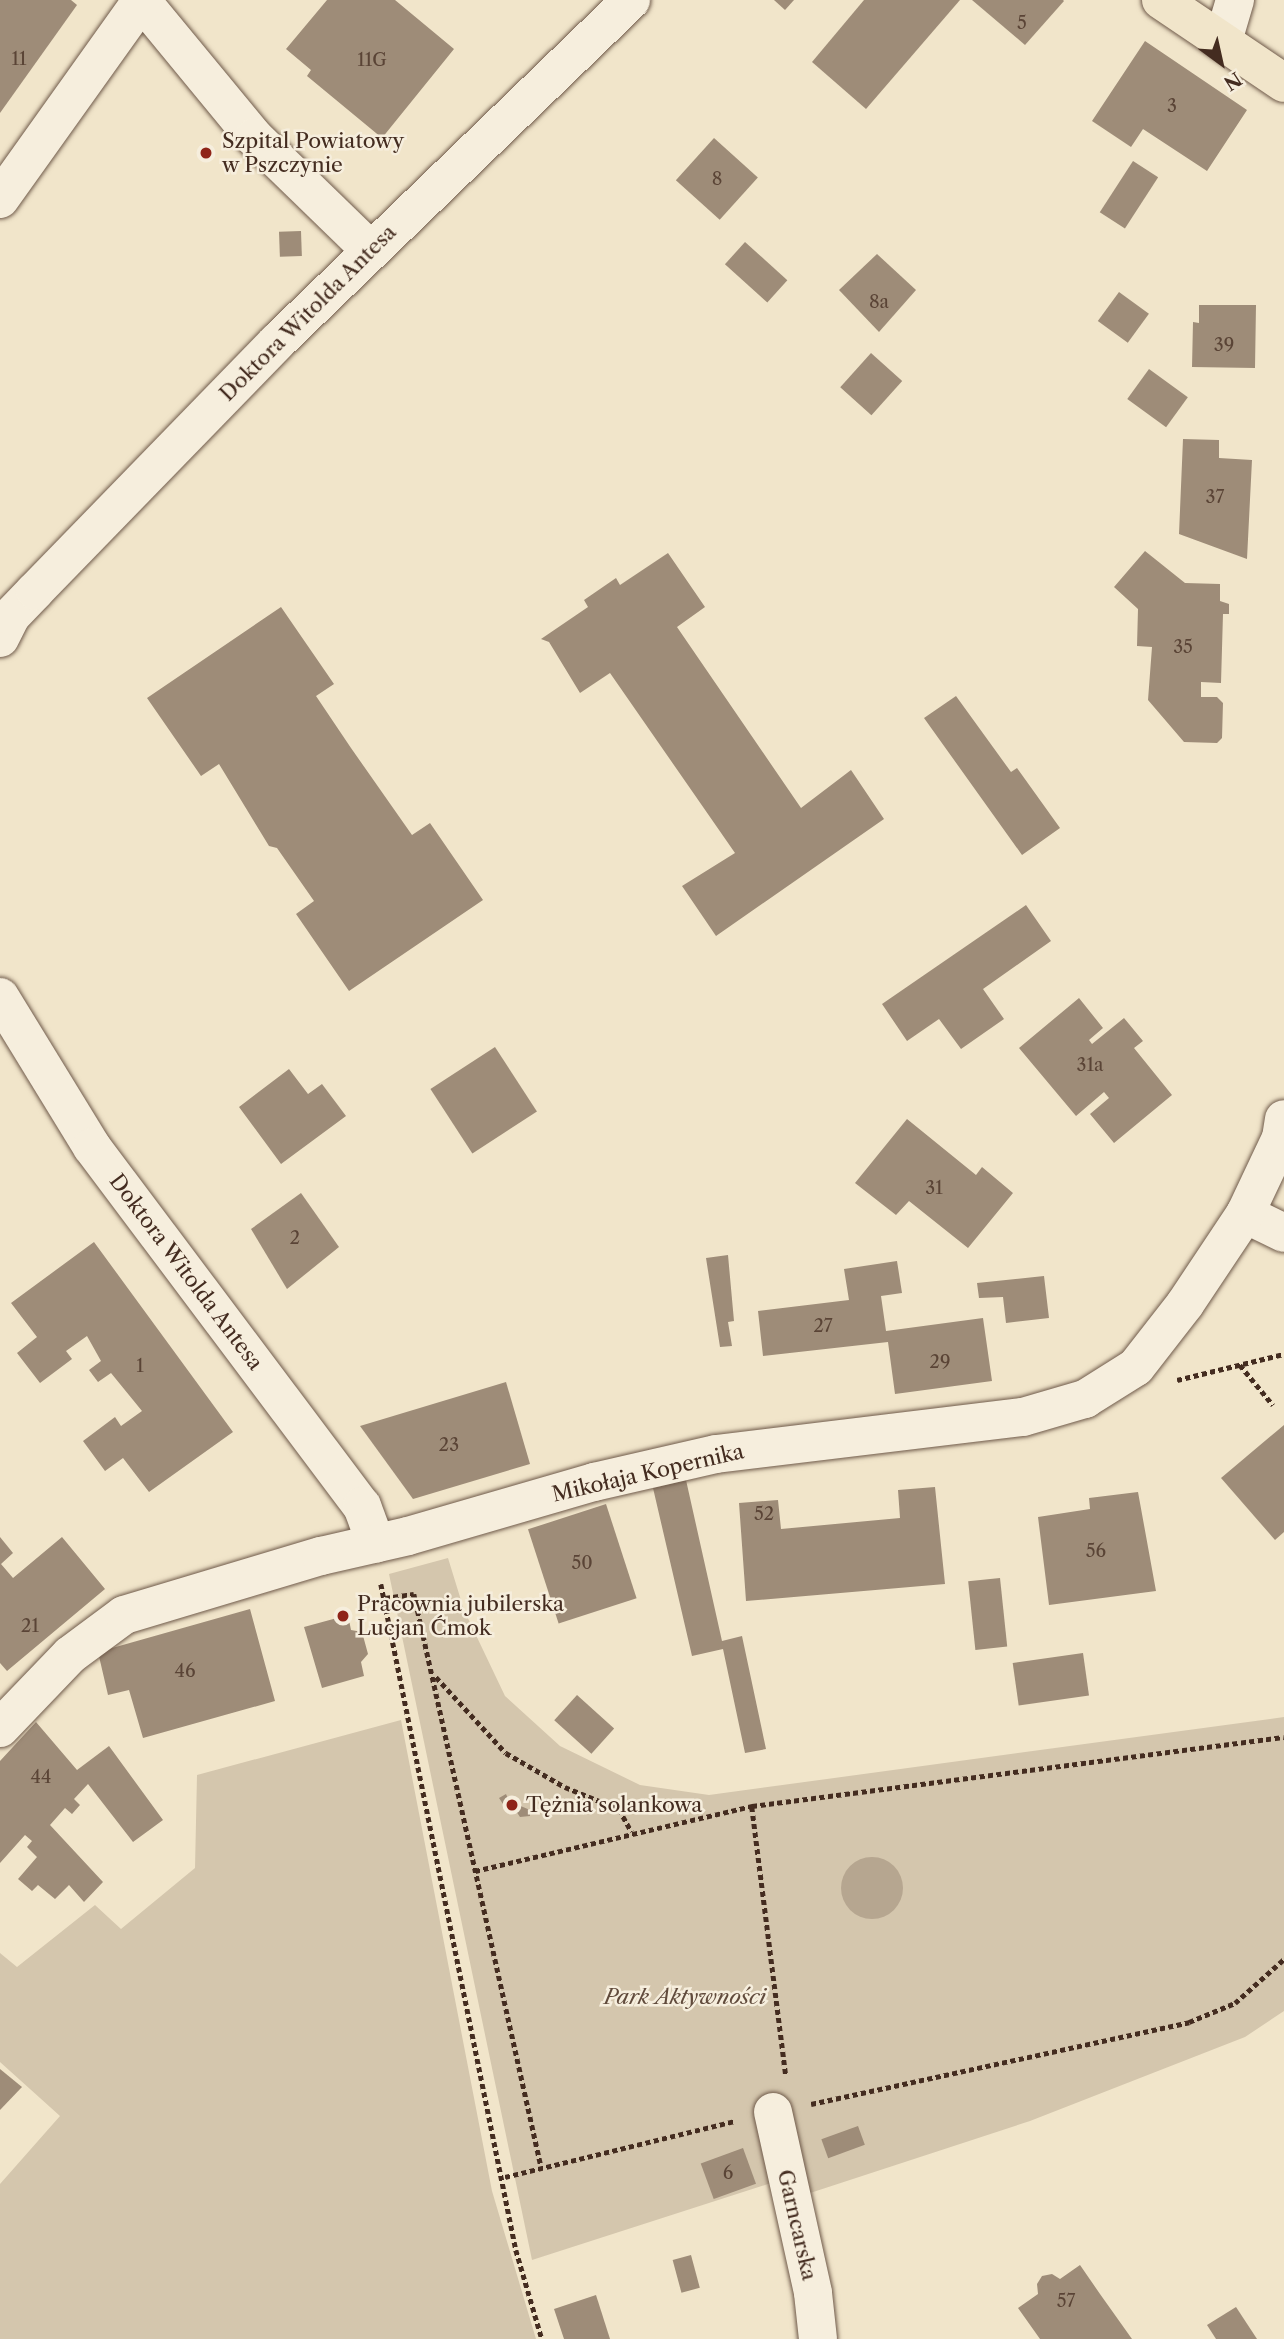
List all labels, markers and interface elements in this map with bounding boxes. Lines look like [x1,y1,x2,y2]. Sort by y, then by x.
house number: 5 [1017,12,1027,34]
north arrow [1186,28,1256,98]
house number: 11 [11,48,27,70]
house number: 11G [357,49,387,71]
text: N [1220,67,1246,95]
house number: 3 [1167,95,1177,117]
place label: Szpital Powiatowy w Pszczynie [222,128,404,178]
marker: Szpital Powiatowy w Pszczynie [196,143,216,163]
house number: 8 [712,168,722,190]
street label: Doktora Witolda Antesa [214,219,402,407]
house number: 8a [869,291,889,313]
house number: 39 [1214,334,1234,356]
house number: 37 [1206,486,1224,508]
house number: 35 [1173,636,1193,658]
house number: 31a [1077,1054,1103,1076]
street label: Doktora Witolda Antesa [103,1168,269,1376]
house number: 31 [925,1177,943,1199]
house number: 2 [290,1227,300,1249]
house number: 27 [813,1315,833,1337]
house number: 29 [930,1351,950,1373]
house number: 1 [136,1355,144,1377]
house number: 23 [439,1434,459,1456]
street label: Mikołaja Kopernika [550,1439,746,1507]
house number: 52 [754,1503,774,1525]
house number: 56 [1086,1540,1106,1562]
house number: 50 [571,1552,593,1574]
place label: Pracownia jubilerska Lucjan Ćmok [357,1591,564,1641]
marker: Pracownia jubilerska Lucjan Ćmok [335,1608,351,1624]
house number: 21 [21,1615,39,1637]
house number: 46 [175,1660,195,1682]
house number: 44 [31,1766,51,1788]
place label: Tężnia solankowa [526,1792,702,1818]
marker: Tężnia solankowa [504,1797,520,1813]
park label: Park Aktywności [604,1984,766,2010]
house number: 6 [723,2162,733,2184]
street label: Garncarska [772,2167,822,2283]
house number: 57 [1057,2290,1075,2312]

